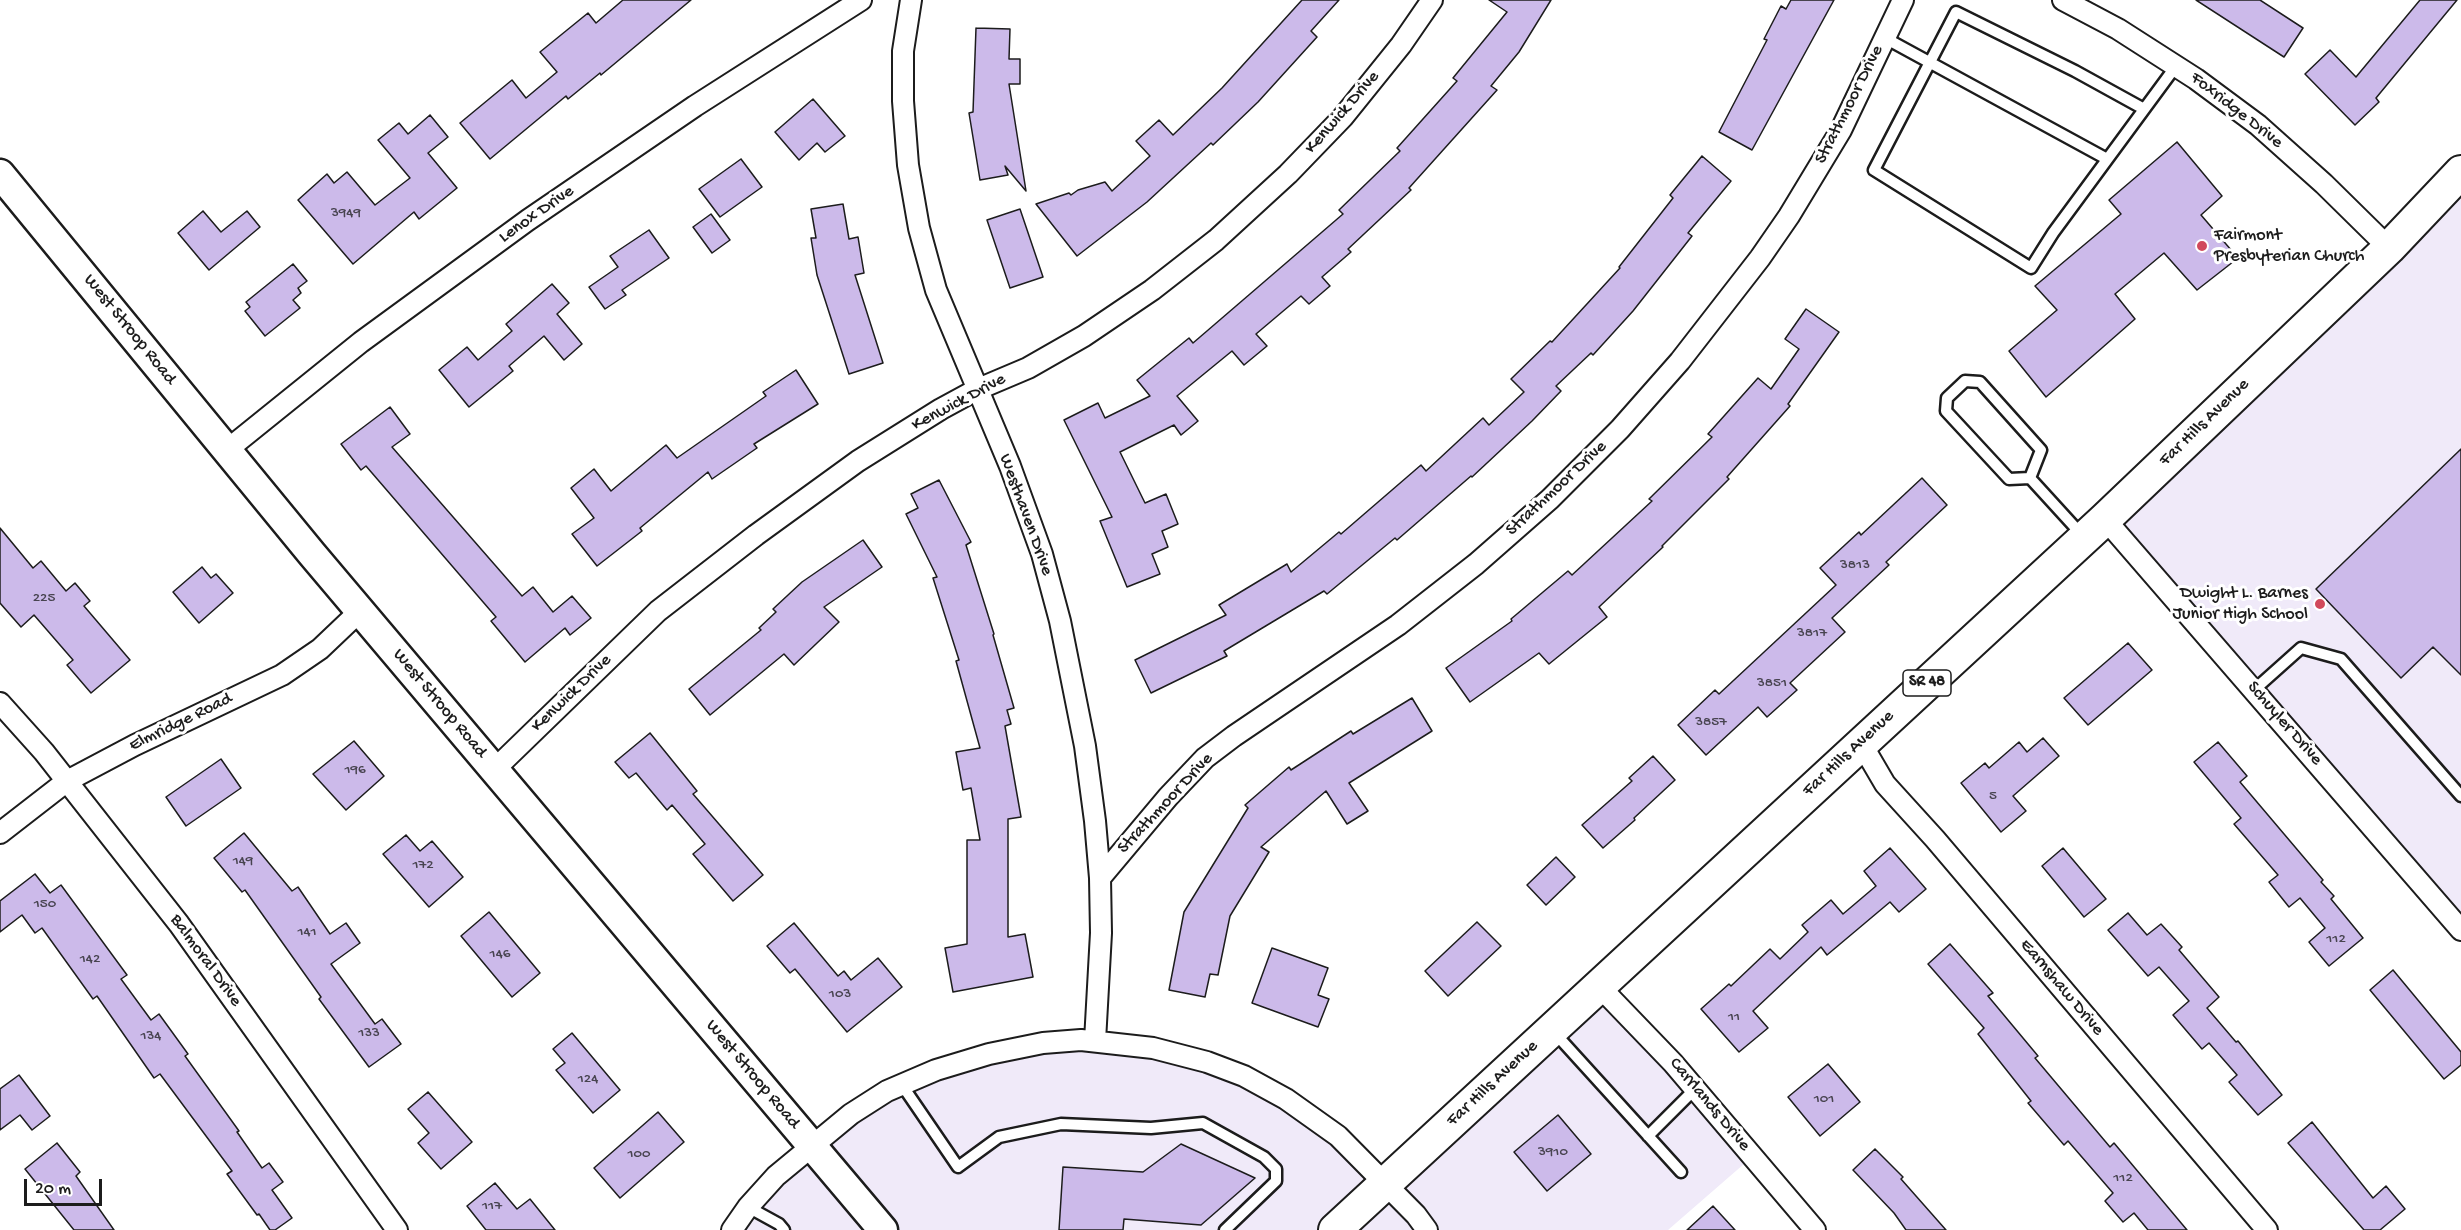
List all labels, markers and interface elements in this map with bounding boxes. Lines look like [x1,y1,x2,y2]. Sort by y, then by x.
street label: Strathmoor Drive [1811,42,1889,168]
street label: Kenwick Drive [1301,67,1385,159]
street label: Foxridge Drive [2185,68,2287,154]
street label: Lenox Drive [495,181,579,249]
house number: 3949 [331,205,361,223]
place label: Fairmont Presbyterian Church [2214,225,2364,268]
marker: Fairmont Presbyterian Church [2195,239,2209,253]
street label: West Stroop Road [78,270,180,390]
street label: Kenwick Drive [908,369,1010,437]
street label: Far Hills Avenue [2155,375,2255,471]
street label: Strathmoor Drive [1502,437,1612,541]
street label: Westhaven Drive [993,451,1057,579]
house number: 3813 [1840,557,1870,575]
place label: Dwight L. Barnes Junior High School [2172,583,2308,626]
house number: 225 [33,590,55,608]
marker: Dwight L. Barnes Junior High School [2313,597,2327,611]
house number: 3817 [1797,625,1827,643]
street label: West Stroop Road [387,645,491,763]
street label: Kenwick Drive [527,650,617,738]
road number: SR 48 [1903,670,1951,696]
house number: 3851 [1757,675,1787,693]
street label: Schuyler Drive [2242,677,2326,771]
street label: Elmridge Road [126,689,236,757]
street label: Far Hills Avenue [1799,706,1899,802]
house number: 3857 [1695,714,1727,732]
street label: Strathmoor Drive [1114,749,1218,859]
house number: 196 [344,762,366,780]
house number: 5 [1989,788,1997,806]
house number: 149 [233,853,253,871]
house number: 172 [412,857,434,875]
house number: 150 [34,896,56,914]
street label: Balmoral Drive [164,911,246,1011]
house number: 141 [297,924,317,942]
house number: 112 [2326,931,2346,949]
street label: Earnshaw Drive [2014,935,2108,1041]
house number: 146 [490,946,510,964]
house number: 142 [80,951,100,969]
house number: 103 [829,986,851,1004]
house number: 11 [1728,1009,1740,1027]
street label: West Stroop Road [700,1016,804,1134]
house number: 133 [358,1025,380,1043]
house number: 134 [141,1028,161,1046]
street label: Far Hills Avenue [1443,1036,1543,1132]
street label: Carrlands Drive [1664,1054,1754,1156]
house number: 124 [578,1071,598,1089]
house number: 101 [1814,1091,1834,1109]
house number: 3910 [1538,1144,1568,1162]
house number: 100 [627,1146,651,1164]
scale bar [27,1167,105,1205]
house number: 112 [2113,1170,2133,1188]
text: 20 m [35,1179,71,1200]
house number: 117 [482,1198,502,1216]

